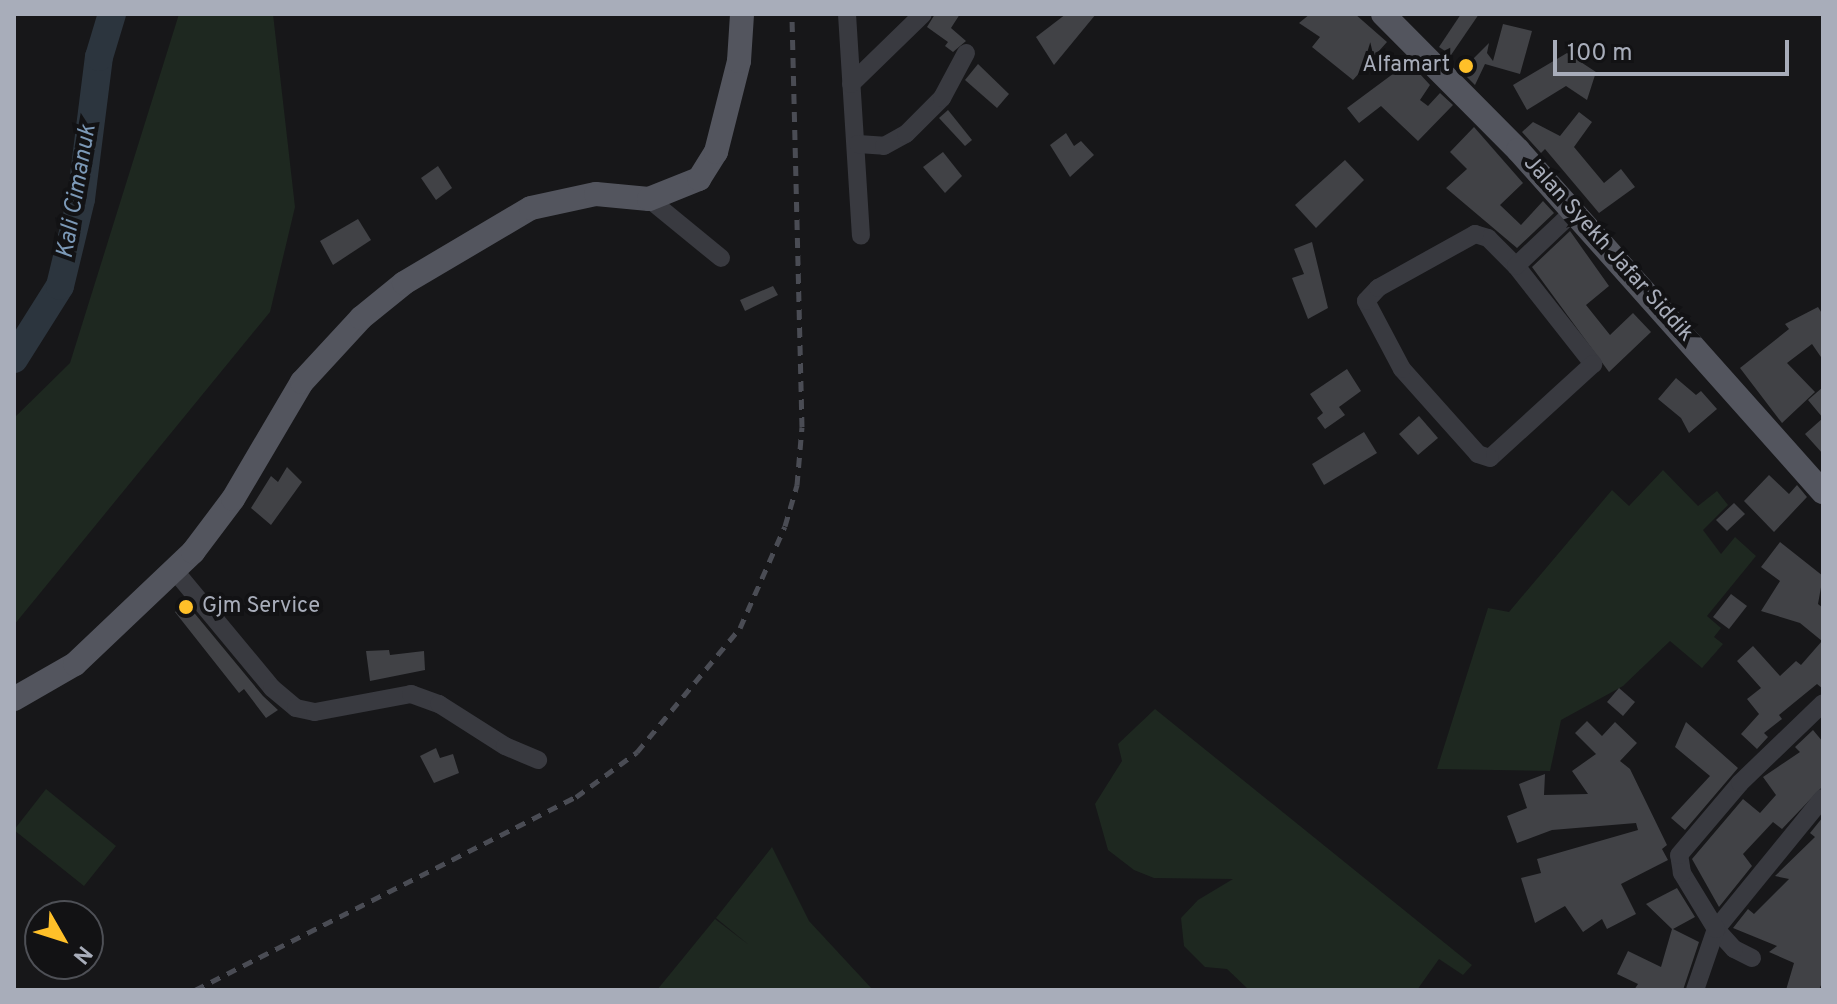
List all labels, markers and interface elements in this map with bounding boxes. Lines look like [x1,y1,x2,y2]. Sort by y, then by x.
scale bar [1557,24,1793,74]
text: 100 m [1567,39,1633,69]
place label: Alfamart [1362,53,1450,79]
marker: Alfamart [1457,57,1475,75]
water label: Kali Cimanuk [52,123,104,261]
street label: Jalan Syekh Jafar Siddik [1517,151,1699,347]
place label: Gjm Service [202,594,320,620]
marker: Gjm Service [177,598,195,616]
north arrow [24,900,104,980]
text: N [66,940,97,969]

